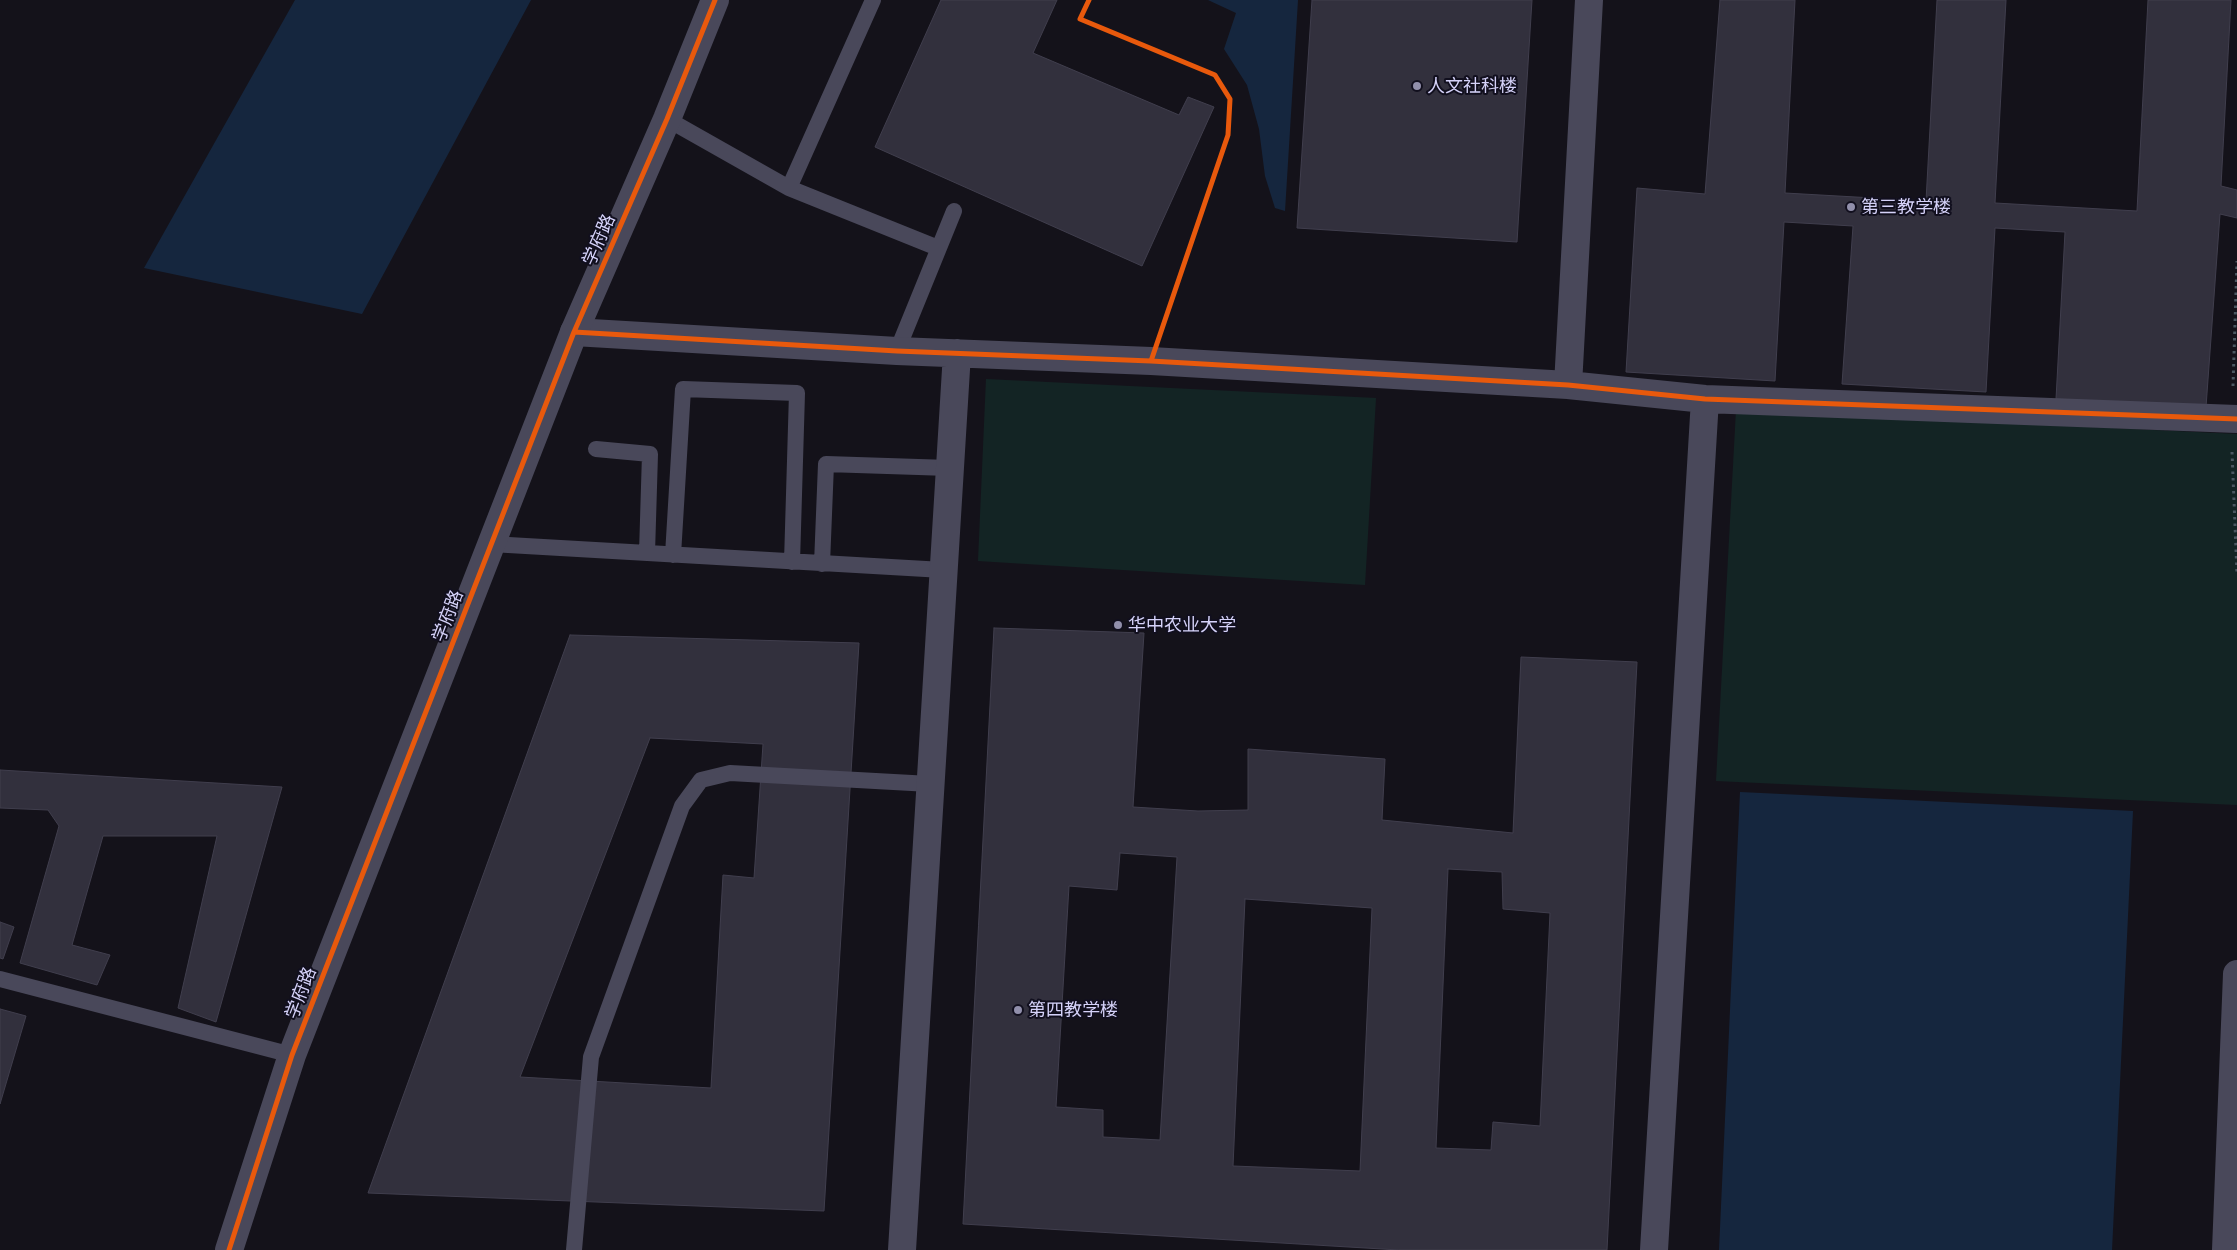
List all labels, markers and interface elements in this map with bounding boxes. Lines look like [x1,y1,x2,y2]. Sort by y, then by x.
place label: 人文社科楼 [1427,75,1517,97]
marker: 人文社科楼 [1411,80,1423,92]
place label: 第三教学楼 [1861,196,1951,218]
marker: 第三教学楼 [1845,201,1857,213]
street label: 学府路 [578,211,620,269]
street label: 学府路 [428,587,468,645]
place label: 华中农业大学 [1128,614,1236,636]
marker: 华中农业大学 [1112,619,1124,631]
street label: 学府路 [281,964,321,1022]
place label: 第四教学楼 [1028,999,1118,1021]
marker: 第四教学楼 [1012,1004,1024,1016]

